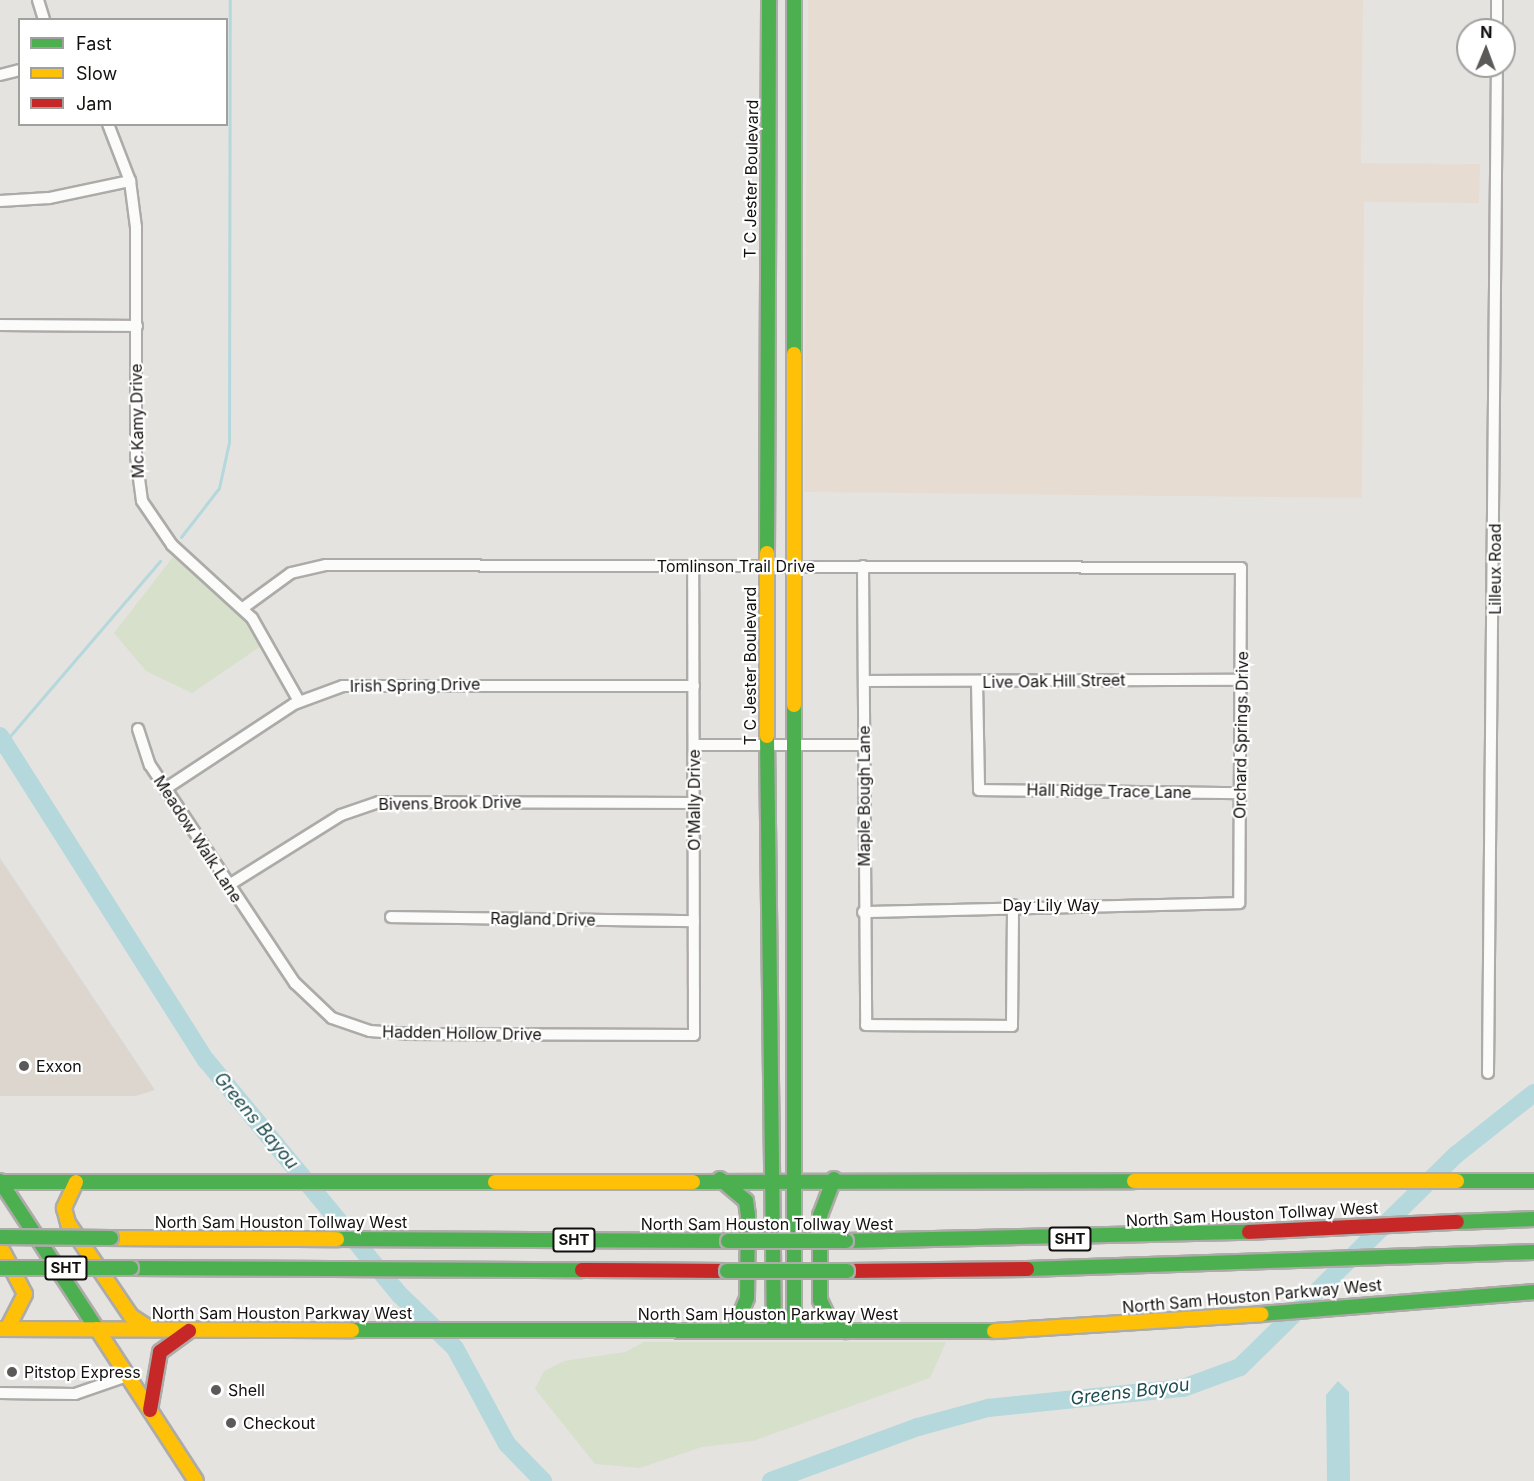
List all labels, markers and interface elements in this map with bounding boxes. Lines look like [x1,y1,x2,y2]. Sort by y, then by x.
legend [18,18,228,126]
north arrow [1456,18,1516,78]
text: N [1480,22,1493,42]
text: Fast [76,33,112,54]
text: Slow [76,63,117,84]
text: Jam [76,93,112,114]
street label: T C Jester Boulevard [740,99,762,259]
street label: Mc Kamy Drive [126,363,148,479]
street label: Lilleux Road [1485,523,1505,615]
street label: Tomlinson Trail Drive [657,556,815,576]
street label: T C Jester Boulevard [740,587,760,745]
street label: Orchard Springs Drive [1230,651,1252,819]
street label: Live Oak Hill Street [982,670,1126,692]
street label: Irish Spring Drive [350,674,480,696]
street label: Maple Bough Lane [854,725,874,867]
street label: O'Mally Drive [684,749,704,851]
street label: Meadow Walk Lane [150,772,246,906]
street label: Hall Ridge Trace Lane [1026,780,1192,802]
street label: Bivens Brook Drive [378,792,522,814]
street label: Day Lily Way [1003,895,1099,915]
street label: Ragland Drive [490,908,596,930]
street label: Hadden Hollow Drive [382,1022,542,1044]
place label: Exxon [36,1056,82,1076]
marker: Exxon [17,1059,31,1073]
water label: Greens Bayou [209,1068,303,1174]
street label: North Sam Houston Tollway West [1125,1198,1379,1230]
street label: North Sam Houston Tollway West [155,1212,407,1232]
street label: North Sam Houston Tollway West [641,1214,893,1234]
road number: SHT [1048,1227,1092,1251]
road number: SHT [552,1228,596,1252]
road number: SHT [44,1256,88,1280]
street label: North Sam Houston Parkway West [1121,1275,1383,1317]
street label: North Sam Houston Parkway West [152,1303,412,1323]
street label: North Sam Houston Parkway West [638,1304,898,1324]
place label: Pitstop Express [24,1362,141,1382]
marker: Pitstop Express [5,1365,19,1379]
water label: Greens Bayou [1069,1374,1191,1410]
place label: Shell [228,1380,265,1400]
marker: Shell [209,1383,223,1397]
place label: Checkout [243,1413,315,1433]
marker: Checkout [224,1416,238,1430]

